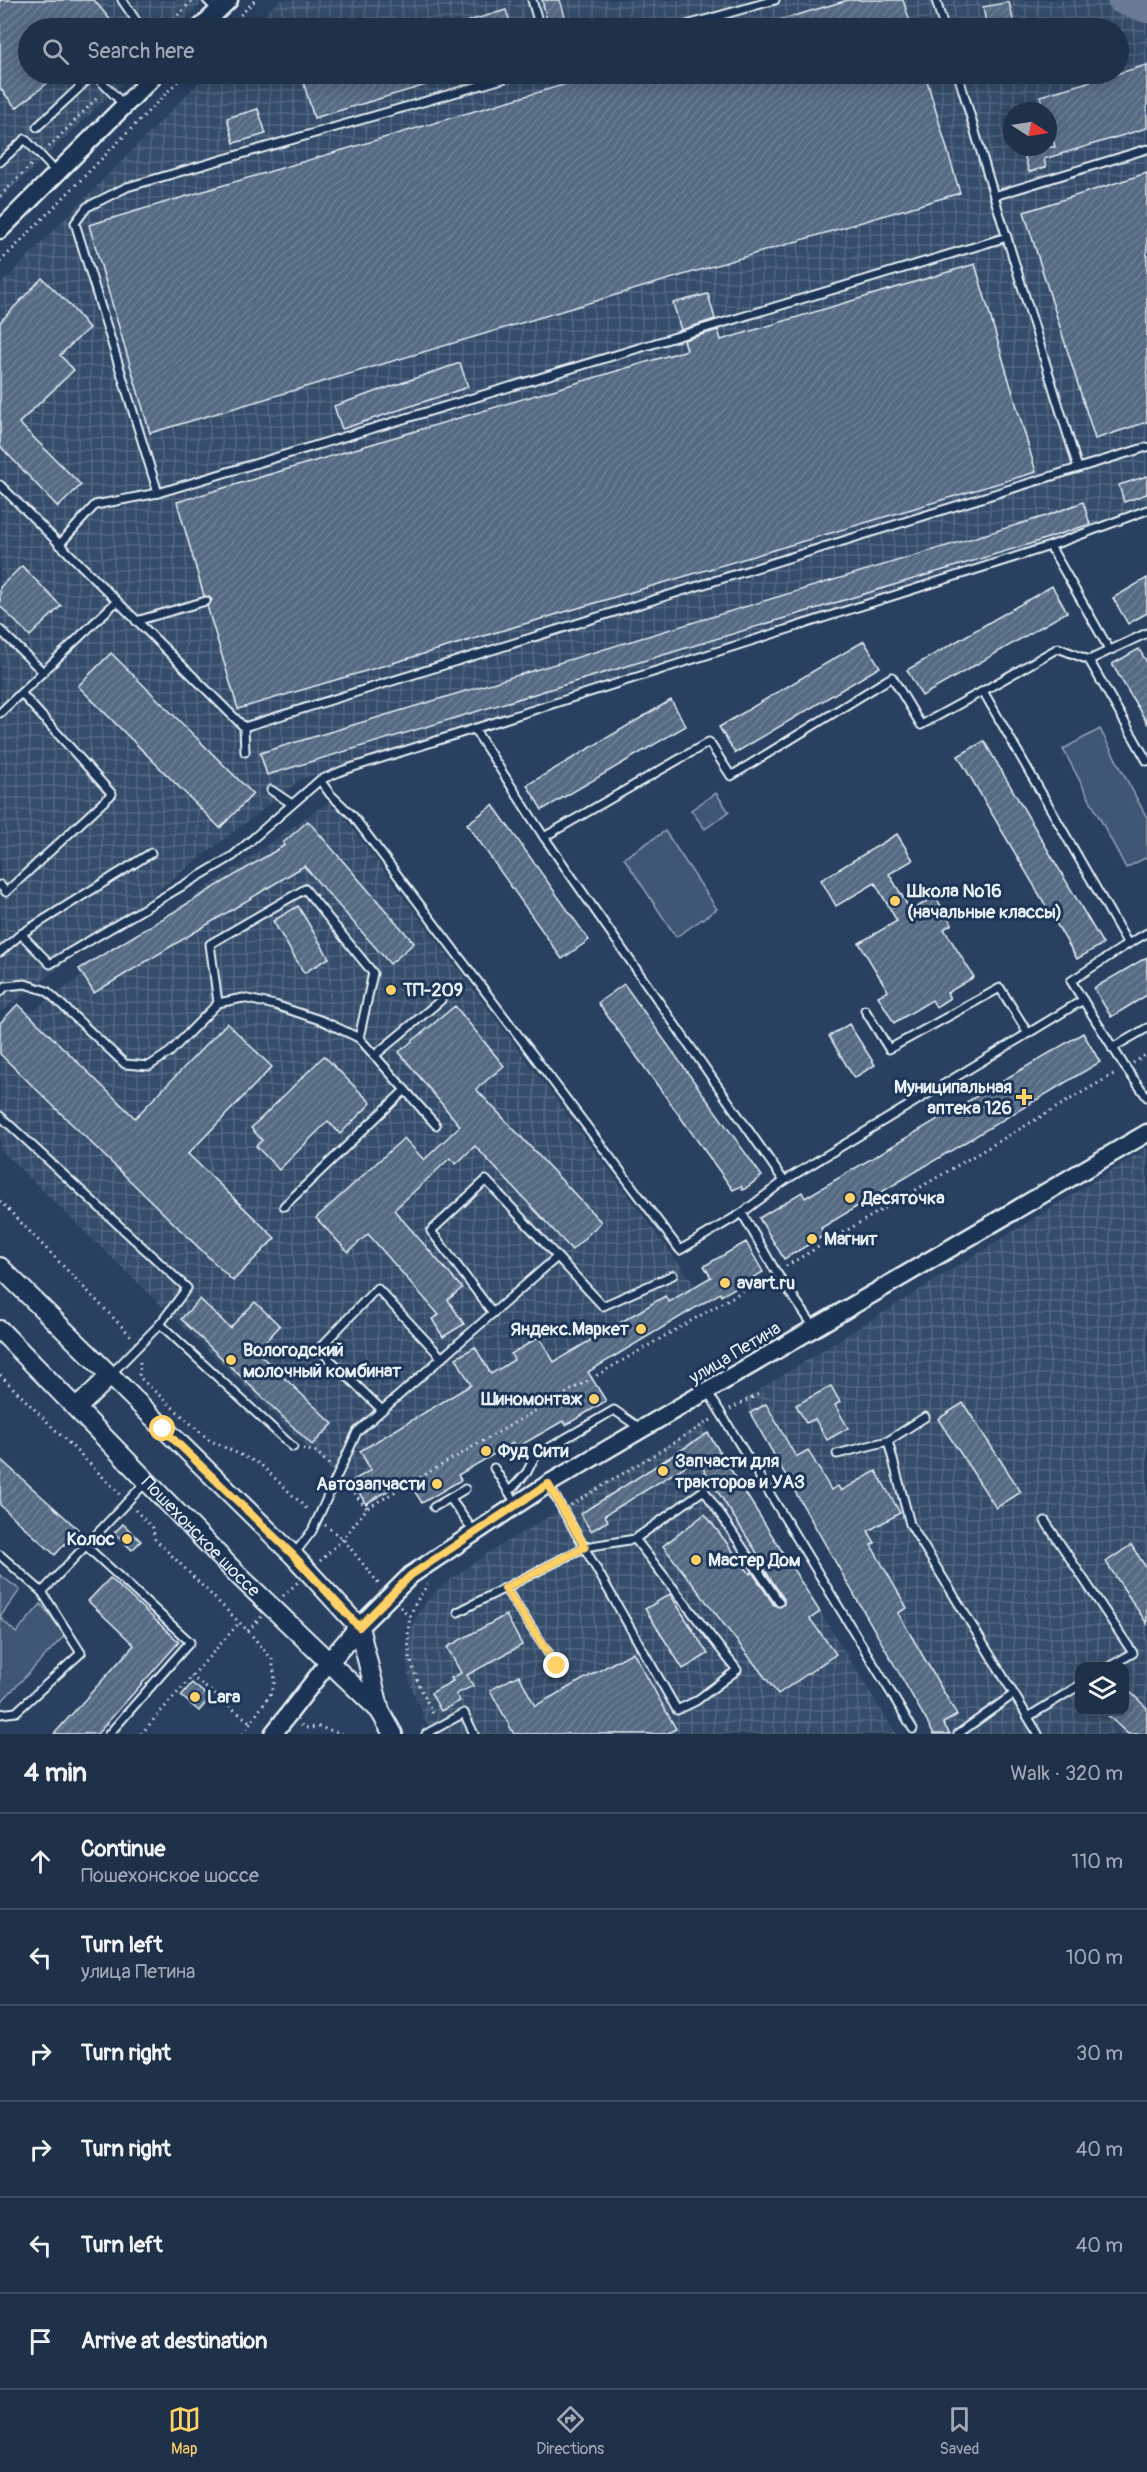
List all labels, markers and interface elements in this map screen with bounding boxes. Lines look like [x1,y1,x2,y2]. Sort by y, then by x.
search box [18,18,1129,84]
icon: search [39,35,72,68]
text: Search here [87,37,194,65]
north arrow [1003,102,1057,156]
place label: Школа №16 (начальные классы) [906,880,1062,924]
marker: Школа №16 (начальные классы) [888,894,902,908]
place label: ТП-209 [402,979,463,1002]
marker: ТП-209 [384,983,398,997]
place label: Муниципальная аптека 126 [894,1076,1012,1120]
marker: Муниципальная аптека 126 [1017,1090,1031,1104]
place label: Десяточка [861,1187,945,1210]
marker: Десяточка [843,1191,857,1205]
place label: Магнит [824,1228,878,1251]
marker: Магнит [805,1232,819,1246]
place label: avart.ru [737,1272,795,1295]
marker: avart.ru [718,1276,732,1290]
street label: улица Петина [684,1317,785,1390]
place label: Яндекс.Маркет [511,1318,630,1341]
marker: Яндекс.Маркет [634,1322,648,1336]
place label: Вологодский молочный комбинат [243,1339,402,1383]
marker: Вологодский молочный комбинат [224,1353,238,1367]
place label: Шиномонтаж [480,1388,582,1411]
marker: Шиномонтаж [587,1392,601,1406]
route start [149,1415,175,1441]
place label: Фуд Сити [497,1440,569,1463]
marker: Фуд Сити [479,1444,493,1458]
place label: Запчасти для тракторов и УАЗ [675,1450,805,1494]
marker: Запчасти для тракторов и УАЗ [656,1464,670,1478]
street label: Пошехонское шоссе [137,1471,265,1602]
place label: Автозапчасти [316,1473,425,1496]
marker: Автозапчасти [430,1477,444,1491]
place label: Колос [67,1528,115,1551]
marker: Колос [120,1532,134,1546]
place label: Мастер Дом [708,1549,801,1572]
marker: Мастер Дом [689,1553,703,1567]
route end [543,1652,569,1678]
map controls [1075,1662,1129,1716]
button: layers [1075,1662,1129,1716]
place label: Lara [207,1686,241,1709]
marker: Lara [188,1690,202,1704]
text: 4 min [24,1757,87,1789]
text: Walk · 320 m [1010,1761,1123,1786]
text: Continue [81,1835,165,1863]
icon: ahead [24,1845,57,1878]
text: 110 m [1072,1849,1123,1874]
text: Пошехонское шоссе [81,1863,259,1888]
text: Turn left [81,1931,163,1959]
icon: left [24,1941,57,1974]
text: 100 m [1066,1945,1123,1970]
text: улица Петина [81,1959,195,1984]
icon: right [24,2037,57,2070]
text: Turn right [81,2039,171,2067]
text: 30 m [1076,2041,1123,2066]
icon: right [24,2133,57,2166]
text: Turn right [81,2135,171,2163]
text: 40 m [1076,2137,1123,2162]
icon: left [24,2229,57,2262]
text: Turn left [81,2231,163,2259]
text: 40 m [1076,2233,1123,2258]
icon: arrive [24,2325,57,2358]
text: Arrive at destination [81,2327,267,2355]
tab: Map [168,2403,201,2459]
tab: Directions [536,2403,604,2459]
tab: Saved [940,2403,979,2459]

